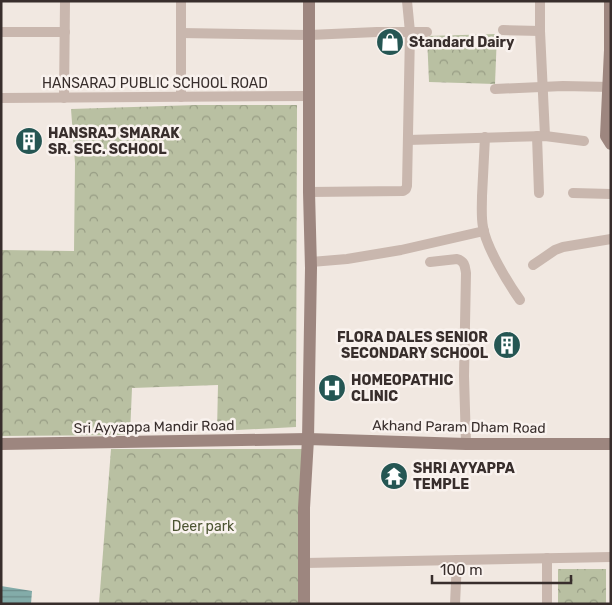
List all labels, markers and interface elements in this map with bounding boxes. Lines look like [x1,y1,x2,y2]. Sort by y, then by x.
shop icon: Standard Dairy [375,27,405,57]
place label: Standard Dairy [409,34,515,51]
street label: HANSARAJ PUBLIC SCHOOL ROAD [42,75,268,92]
place label: HANSRAJ SMARAK SR. SEC. SCHOOL [48,125,180,158]
building icon: HANSRAJ SMARAK SR. SEC. SCHOOL [14,126,44,156]
place label: FLORA DALES SENIOR SECONDARY SCHOOL [337,329,489,362]
building icon: FLORA DALES SENIOR SECONDARY SCHOOL [492,330,522,360]
place label: HOMEOPATHIC CLINIC [351,372,453,405]
hospital icon: HOMEOPATHIC CLINIC [317,373,347,403]
street label: Sri Ayyappa Mandir Road [73,417,235,437]
street label: Akhand Param Dham Road [372,417,546,437]
place label: SHRI AYYAPPA TEMPLE [413,460,515,493]
temple icon: SHRI AYYAPPA TEMPLE [379,461,409,491]
park label: Deer park [172,518,235,535]
scale bar [432,552,571,584]
text: 100 m [440,561,482,579]

